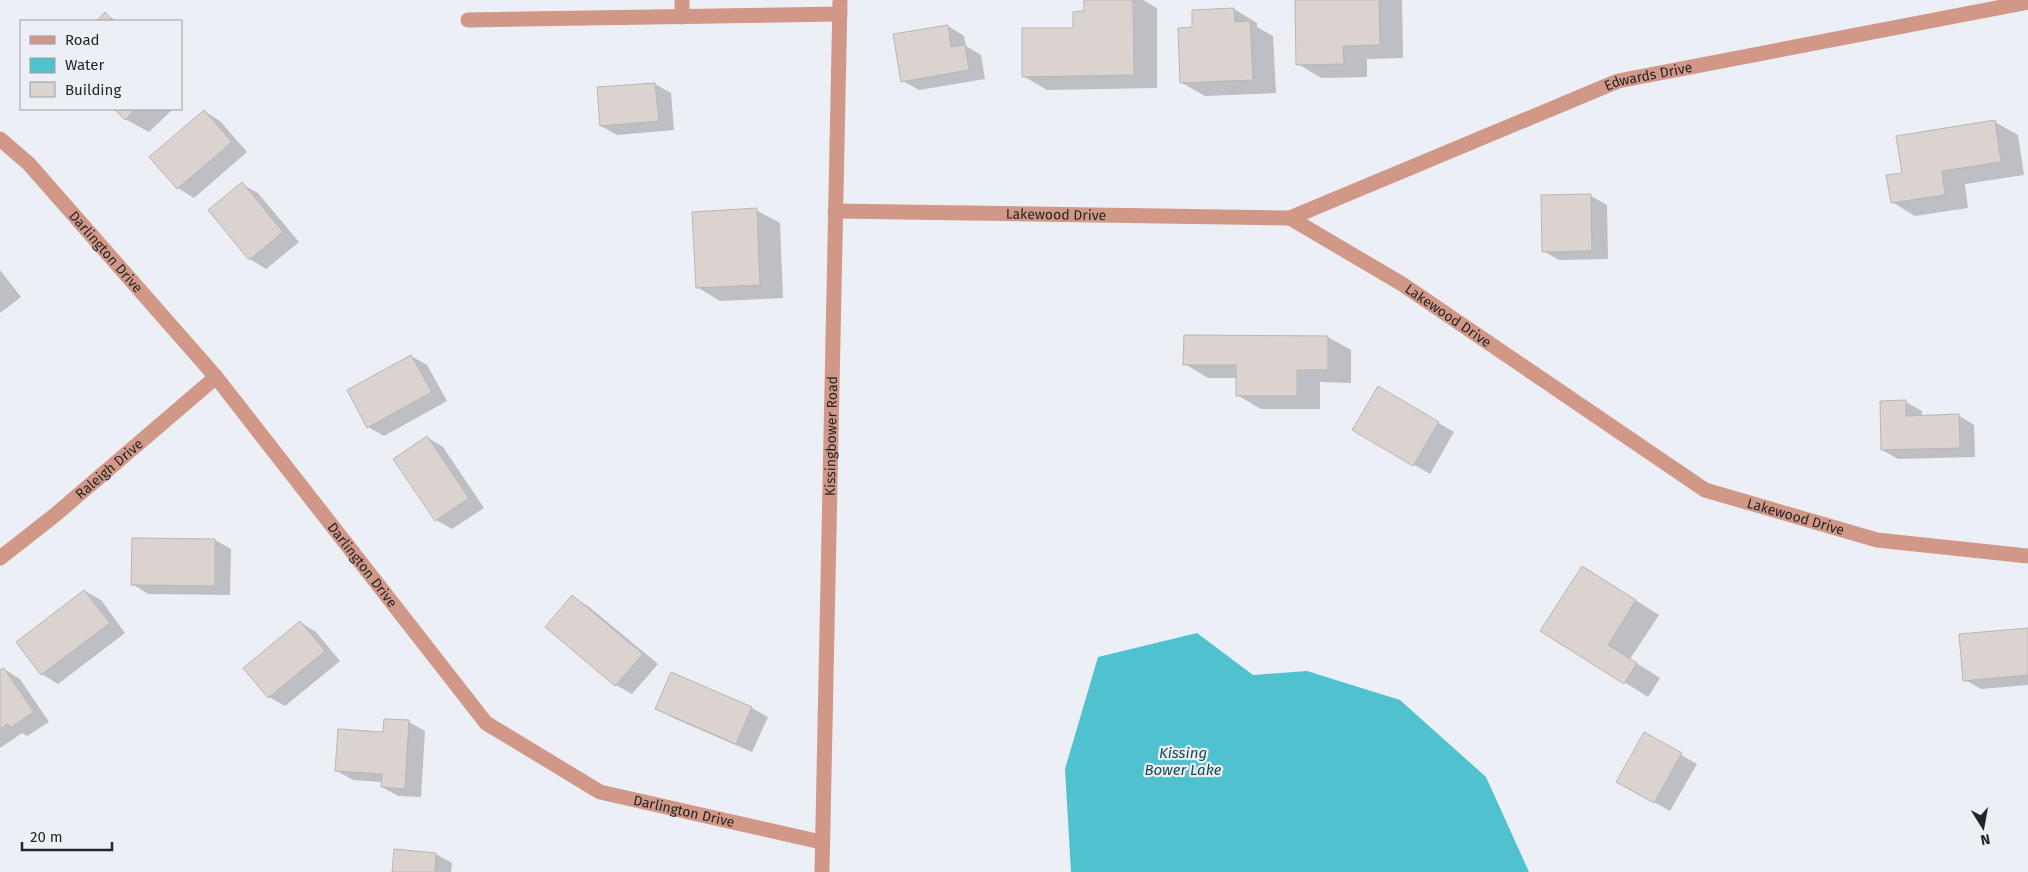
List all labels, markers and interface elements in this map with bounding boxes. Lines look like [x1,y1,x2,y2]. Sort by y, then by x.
legend [20,20,182,110]
text: Road [65,31,100,49]
text: Water [65,56,104,74]
street label: Edwards Drive [1602,58,1694,94]
text: Building [65,81,121,99]
street label: Lakewood Drive [1006,205,1106,224]
street label: Darlington Drive [66,207,146,296]
street label: Lakewood Drive [1402,280,1495,351]
street label: Kissingbower Road [821,376,841,496]
street label: Raleigh Drive [72,435,146,502]
street label: Lakewood Drive [1745,494,1846,539]
street label: Darlington Drive [324,519,401,611]
water label: Kissing Bower Lake [1144,744,1222,779]
street label: Darlington Drive [632,791,736,831]
north arrow [1958,802,2008,852]
scale bar [22,820,112,852]
text: 20 m [30,828,63,846]
text: N [1979,830,1992,849]

